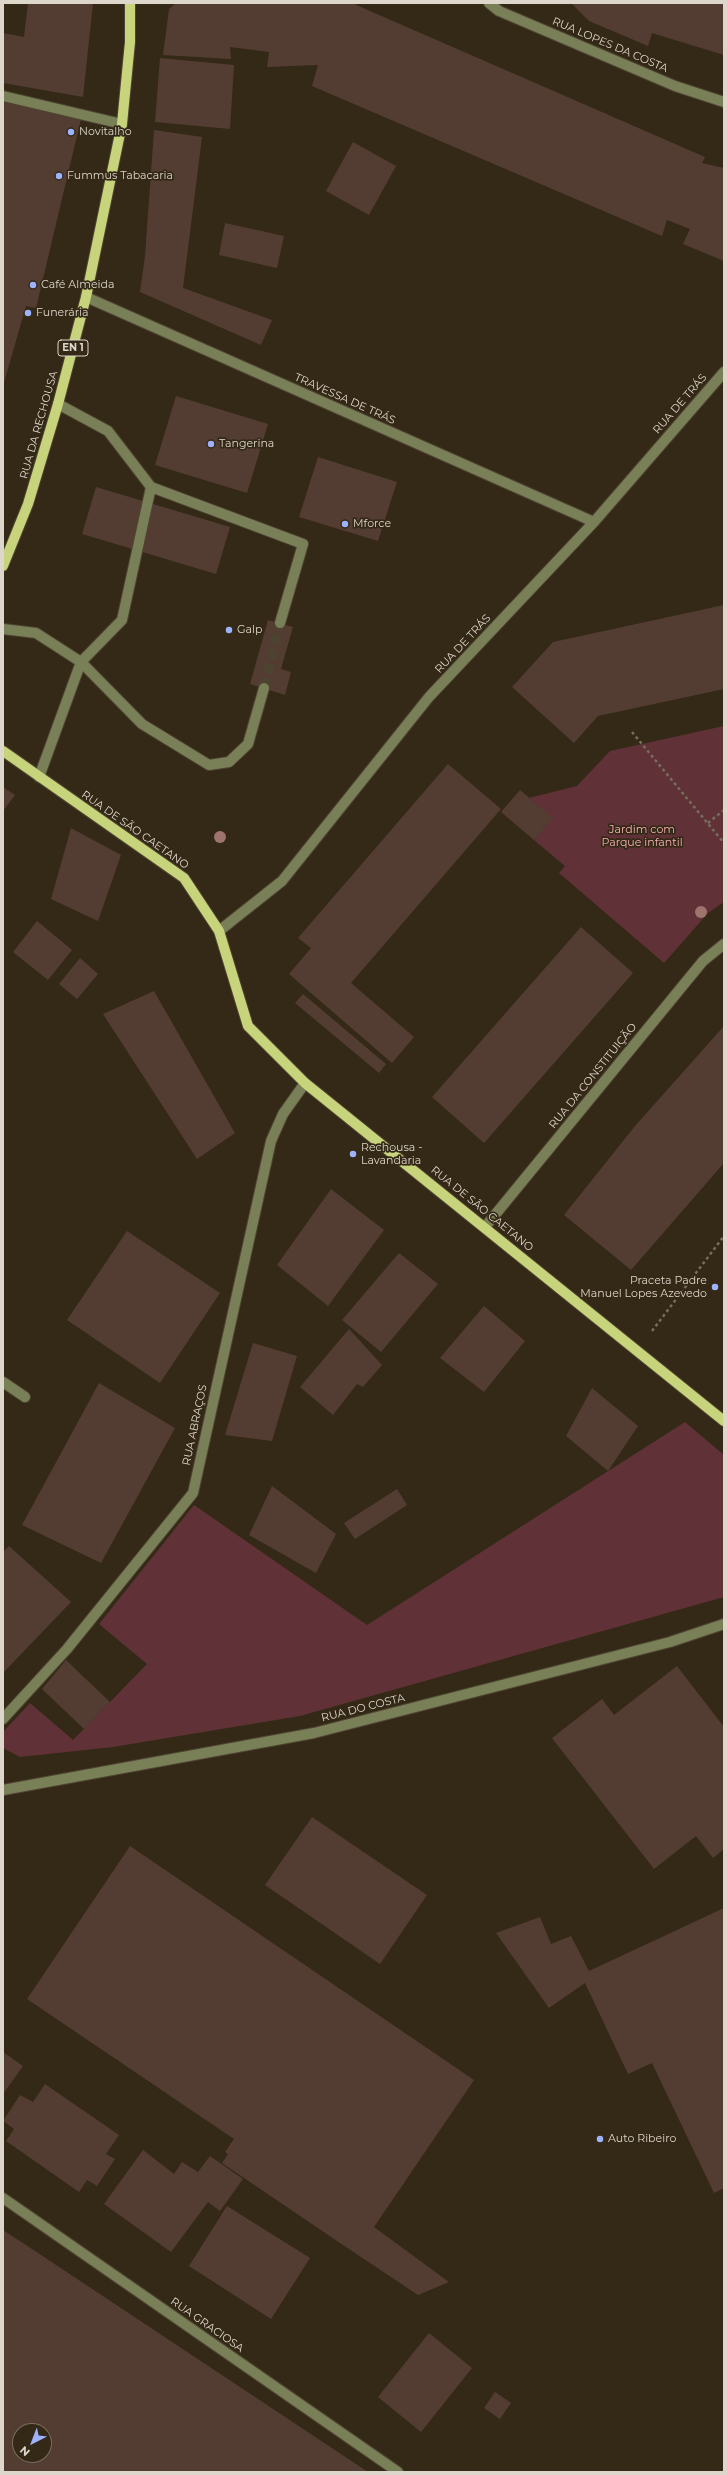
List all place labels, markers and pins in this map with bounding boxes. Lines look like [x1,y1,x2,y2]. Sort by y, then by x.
place label: Novitalho [79,125,132,139]
marker: Novitalho [66,127,76,137]
place label: Fummus Tabacaria [67,169,173,183]
marker: Fummus Tabacaria [54,171,64,181]
place label: Café Almeida [41,278,114,292]
marker: Café Almeida [28,280,38,290]
place label: Funerária [36,306,88,320]
marker: Funerária [23,308,33,318]
place label: Tangerina [219,437,274,451]
marker: Tangerina [206,439,216,449]
place label: Mforce [353,517,391,531]
marker: Mforce [340,519,350,529]
place label: Galp [237,623,262,637]
marker: Galp [224,625,234,635]
place label: Rechousa - Lavandaria [361,1141,422,1167]
marker: Rechousa - Lavandaria [348,1149,358,1159]
place label: Praceta Padre Manuel Lopes Azevedo [580,1274,707,1300]
marker: Praceta Padre Manuel Lopes Azevedo [710,1282,720,1292]
place label: Auto Ribeiro [608,2132,676,2146]
marker: Auto Ribeiro [595,2134,605,2144]

